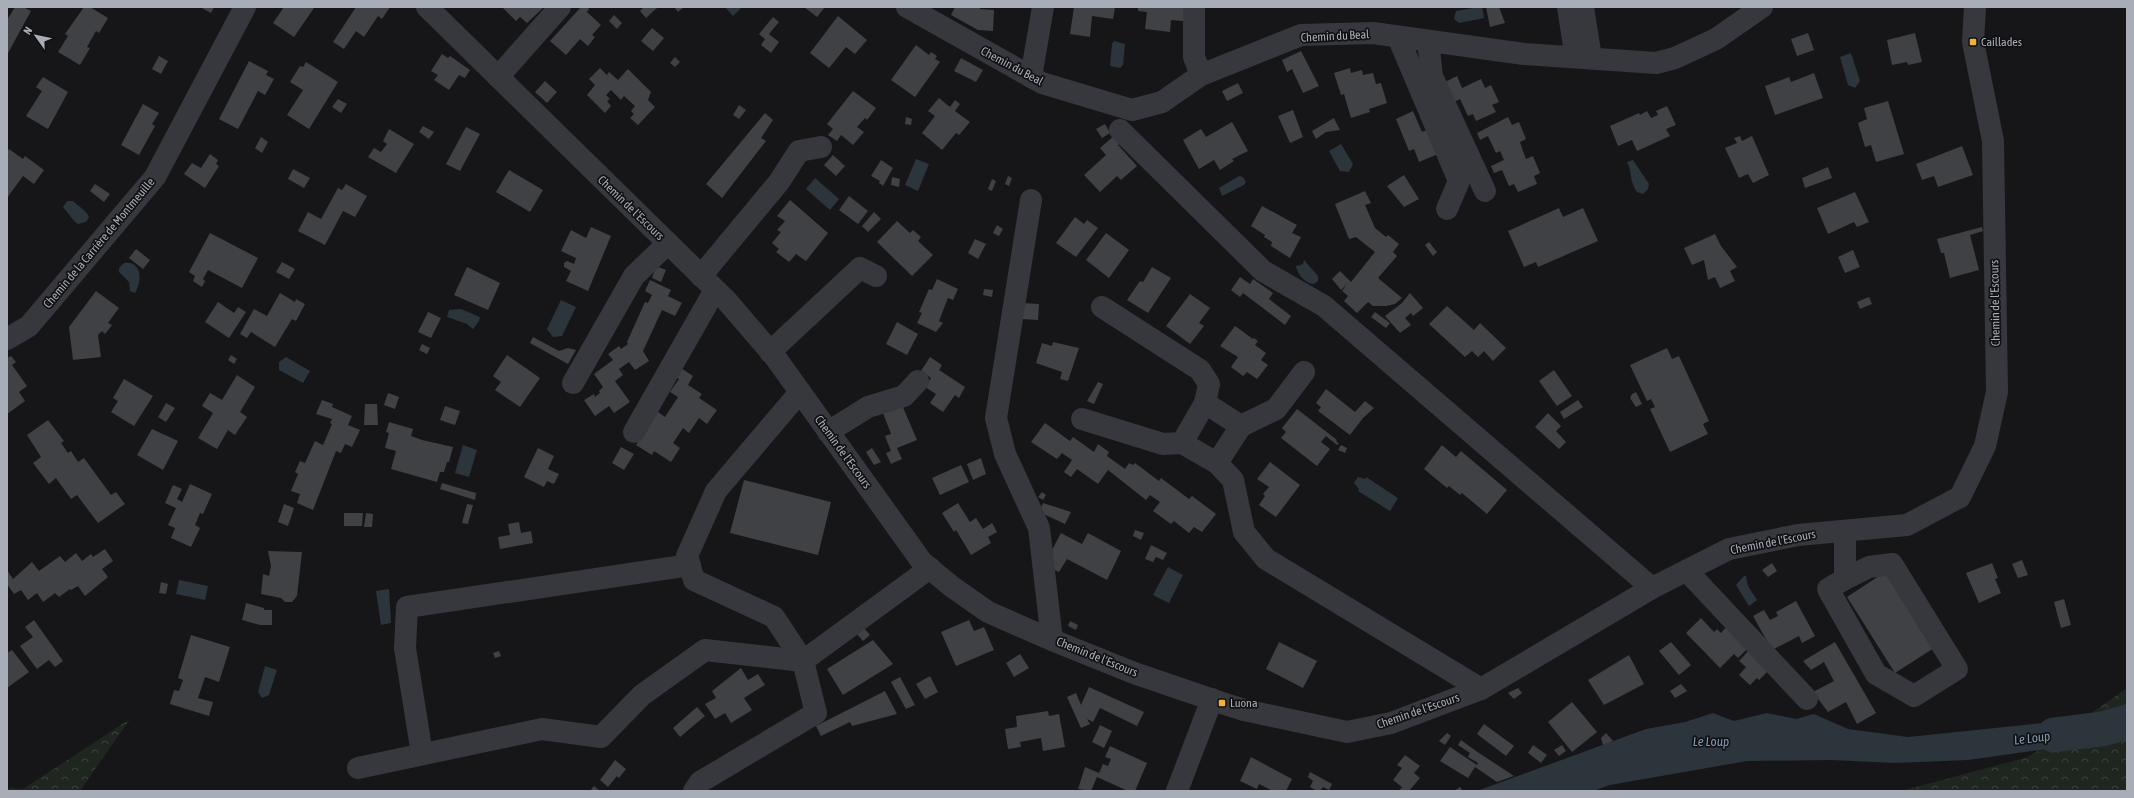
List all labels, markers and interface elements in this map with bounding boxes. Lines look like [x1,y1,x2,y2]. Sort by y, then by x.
north arrow [16,16,56,56]
text: N [21,25,34,37]
street label: Chemin du Beal [1300,27,1370,45]
place label: Caillades [1981,35,2022,49]
marker: Caillades [1968,37,1978,47]
street label: Chemin du Beal [978,44,1046,89]
street label: Chemin de l'Escours [595,173,667,243]
street label: Chemin de la Carrière de Montmeuille [40,175,158,311]
street label: Chemin de l'Escours [1987,260,2003,346]
street label: Chemin de l'Escours [812,413,874,491]
street label: Chemin de l'Escours [1729,527,1817,557]
street label: Chemin de l'Escours [1054,634,1140,680]
street label: Chemin de l'Escours [1375,690,1461,732]
place label: Luona [1230,696,1257,710]
marker: Luona [1217,698,1227,708]
water label: Le Loup [2013,728,2051,748]
water label: Le Loup [1693,734,1729,749]

